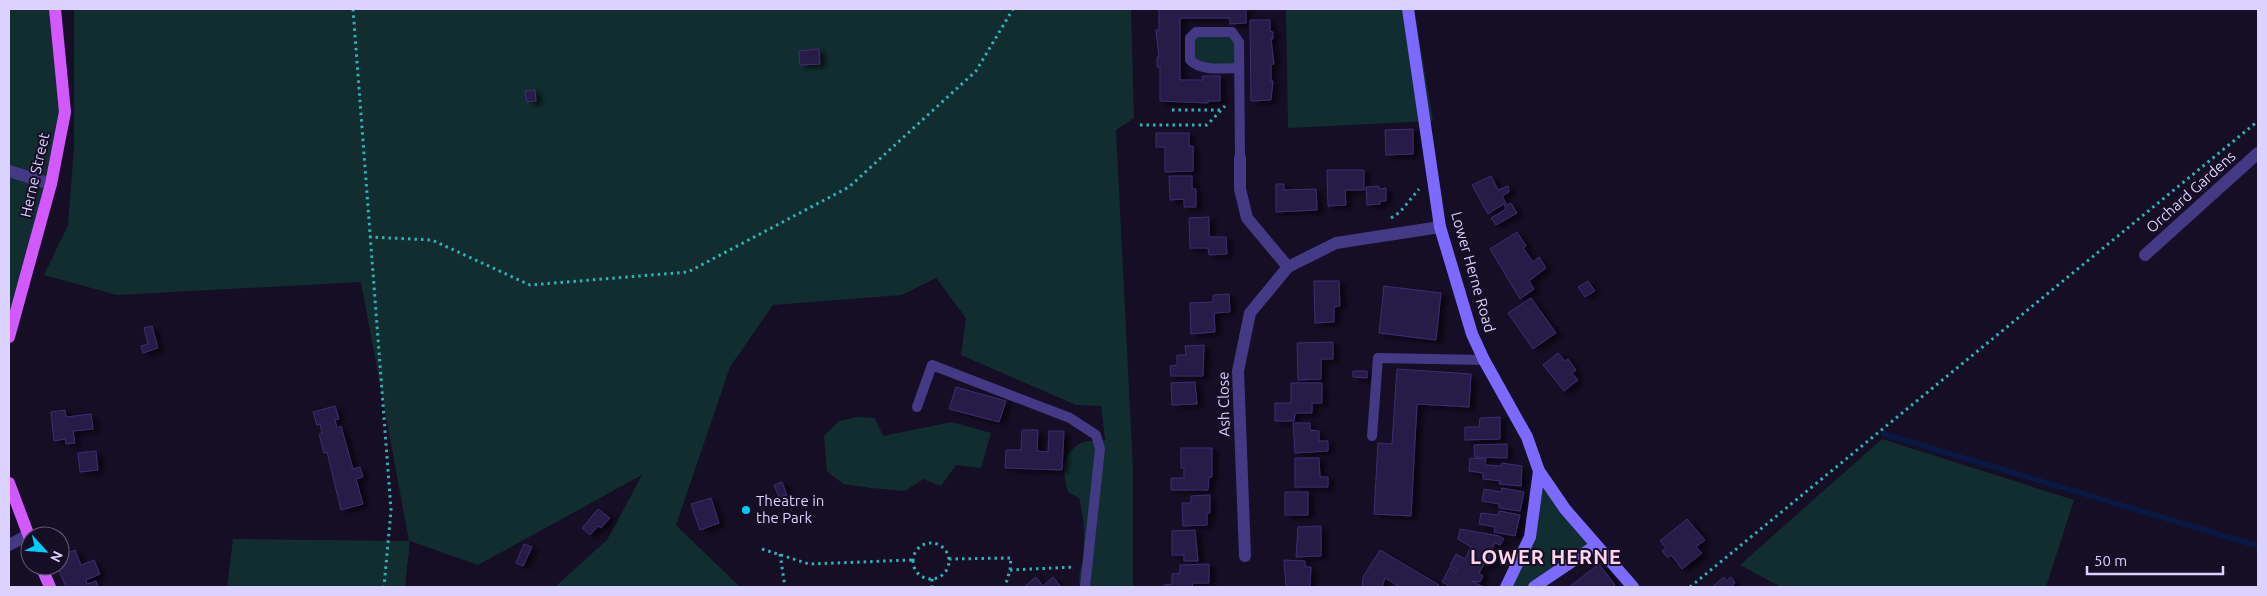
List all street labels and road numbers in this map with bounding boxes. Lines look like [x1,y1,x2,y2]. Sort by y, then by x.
street label: Herne Street [16,131,53,219]
street label: Orchard Gardens [2143,147,2239,236]
street label: Lower Herne Road [1448,210,1499,334]
street label: Ash Close [1214,371,1233,437]

